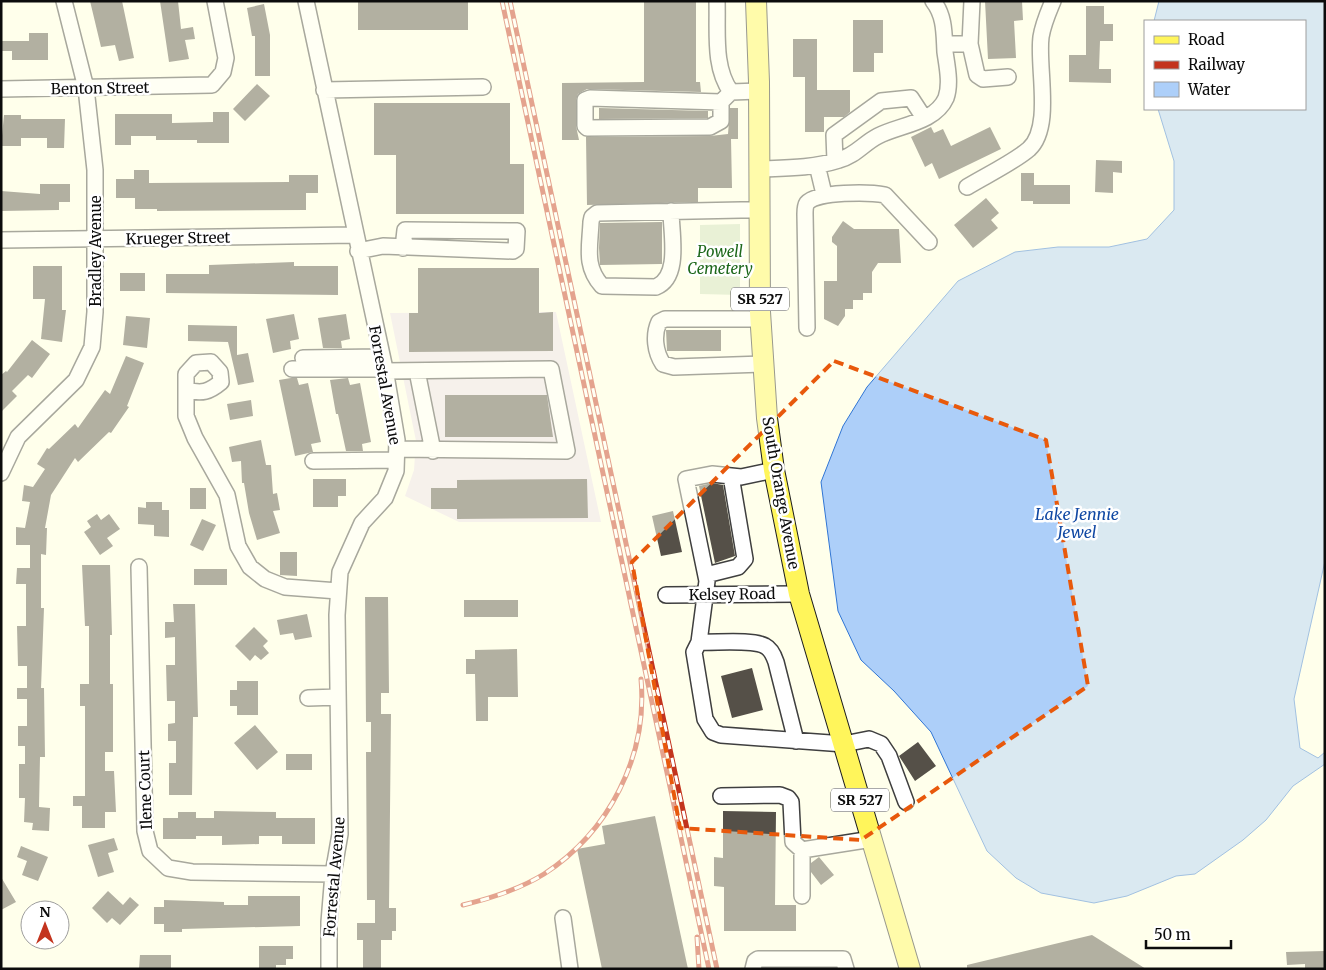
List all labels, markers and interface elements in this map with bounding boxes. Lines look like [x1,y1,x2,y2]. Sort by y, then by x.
legend [1144,20,1306,110]
text: Road [1188,30,1224,49]
text: Railway [1188,55,1245,74]
street label: Benton Street [51,78,150,98]
text: Water [1187,80,1231,99]
street label: Bradley Avenue [86,195,105,307]
street label: Krueger Street [125,228,231,248]
park label: Powell Cemetery [687,242,753,278]
road number: SR 527 [731,288,789,310]
street label: Forrestal Avenue [365,324,405,446]
street label: South Orange Avenue [758,415,804,571]
water label: Lake Jennie Jewel [1035,504,1119,542]
street label: Kelsey Road [688,584,776,604]
street label: Ilene Court [134,750,156,830]
road number: SR 527 [831,788,889,812]
street label: Forrestal Avenue [319,816,349,938]
north arrow [20,900,70,950]
text: N [39,903,51,921]
scale bar [1146,918,1231,950]
text: 50 m [1154,925,1191,944]

